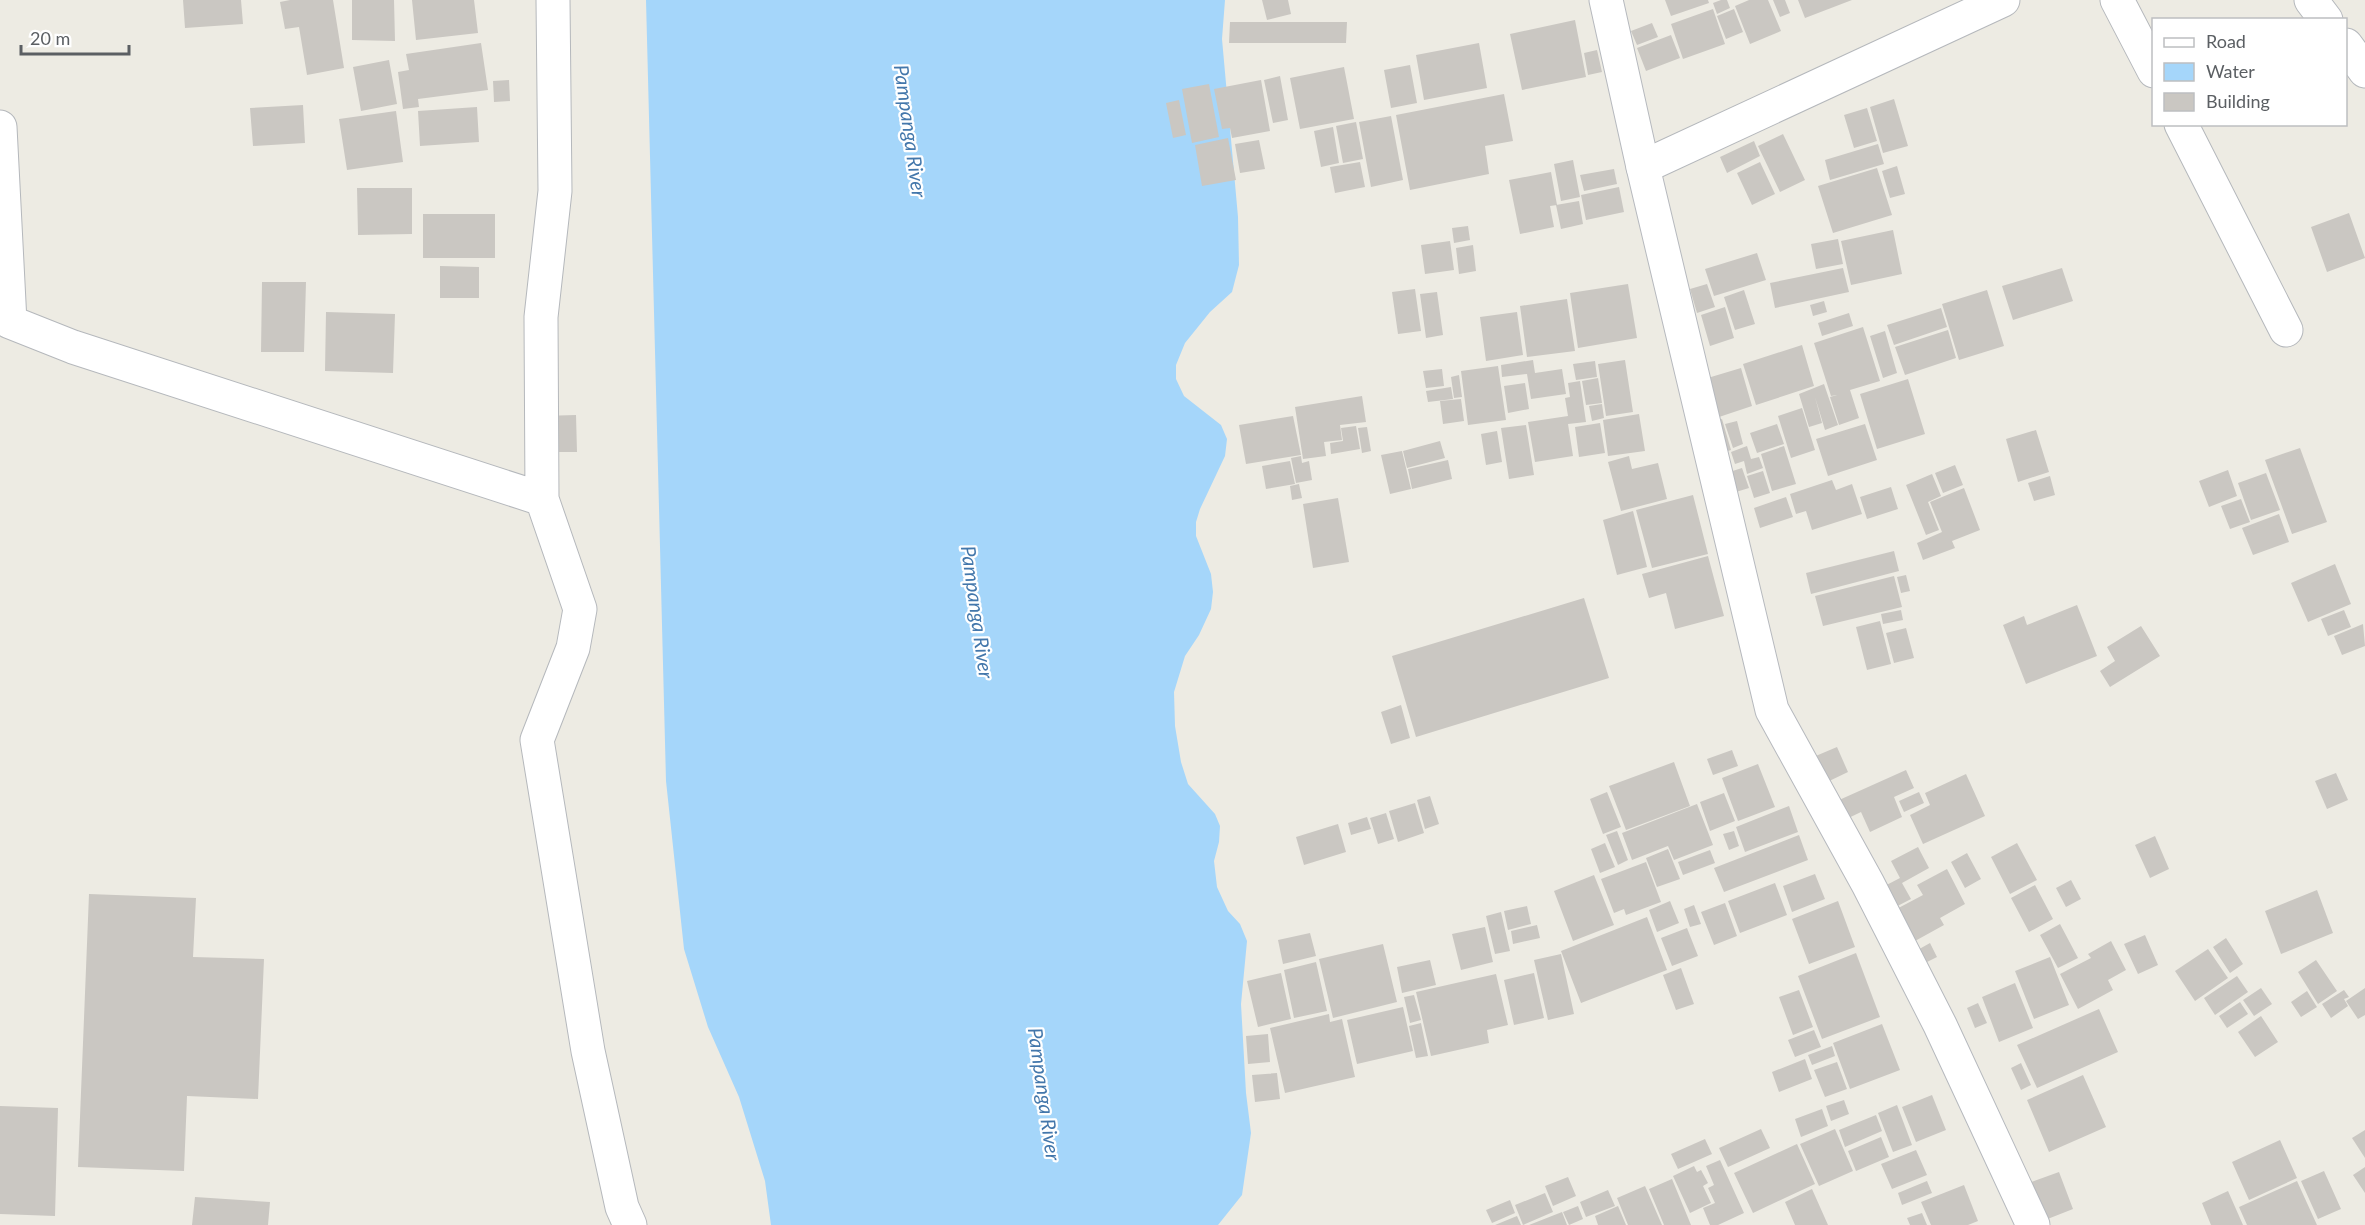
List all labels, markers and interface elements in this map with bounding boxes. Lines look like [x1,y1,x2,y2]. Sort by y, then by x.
scale bar [21,18,129,56]
legend [2152,18,2347,126]
text: 20 m [30,27,70,49]
text: Road [2206,30,2246,52]
text: Water [2206,60,2255,82]
water label: Pampanga River [890,63,932,200]
text: Building [2206,90,2270,112]
water label: Pampanga River [957,544,999,681]
water label: Pampanga River [1024,1026,1066,1163]

